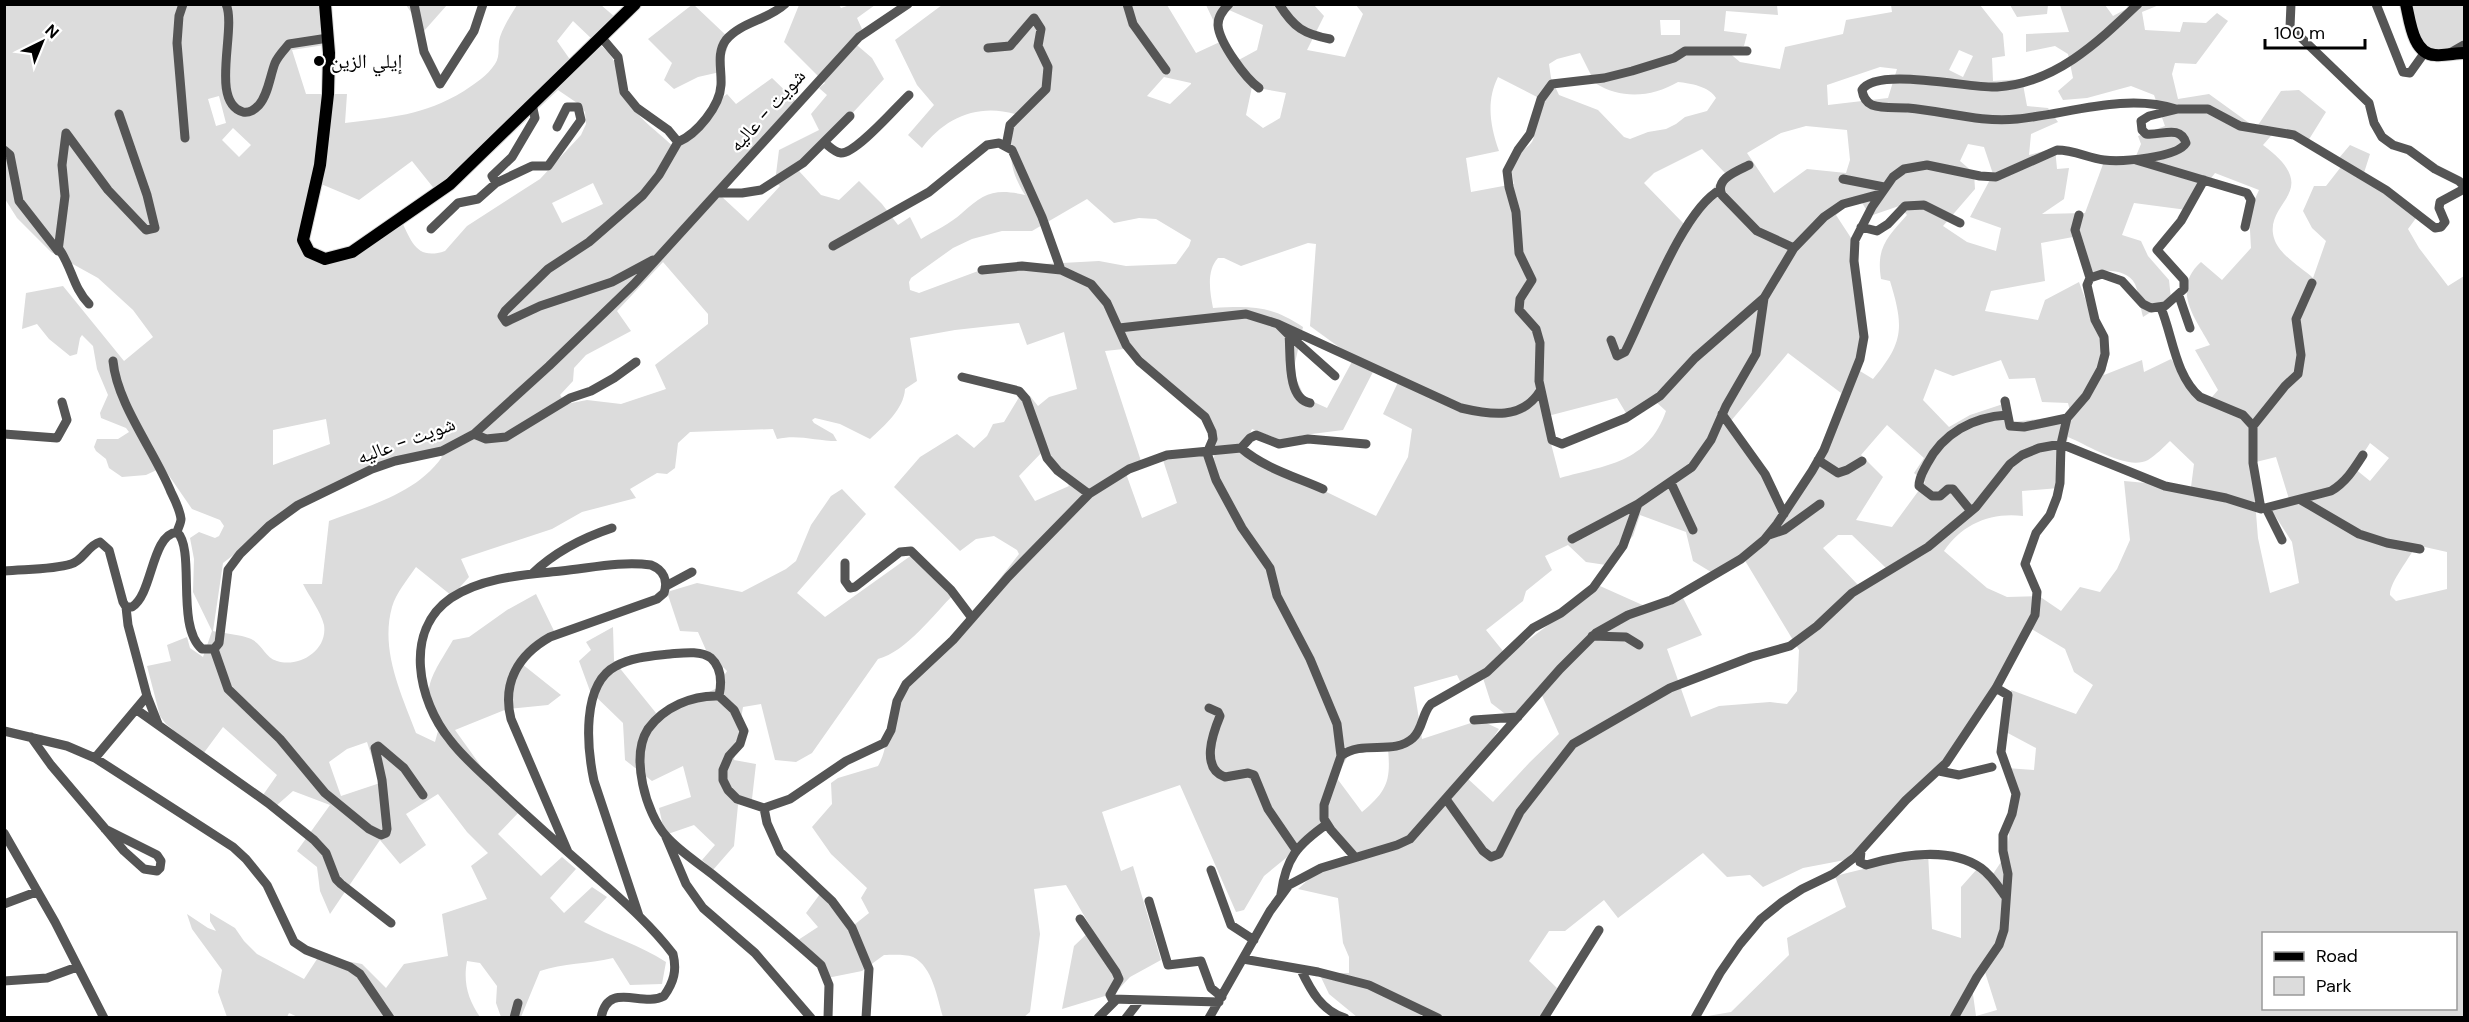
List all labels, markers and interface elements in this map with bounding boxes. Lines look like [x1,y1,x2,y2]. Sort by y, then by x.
north arrow [12,12,72,72]
scale bar [2265,12,2366,50]
text: N [40,20,63,43]
text: 100 m [2274,21,2325,45]
place label: إيلي الزين [331,48,402,77]
marker: إيلي الزين [312,54,326,68]
street label: شويت - عاليه [723,63,811,157]
street label: شويت - عاليه [353,410,459,470]
legend [2262,932,2457,1010]
text: Road [2316,944,2358,968]
text: Park [2316,974,2352,998]

